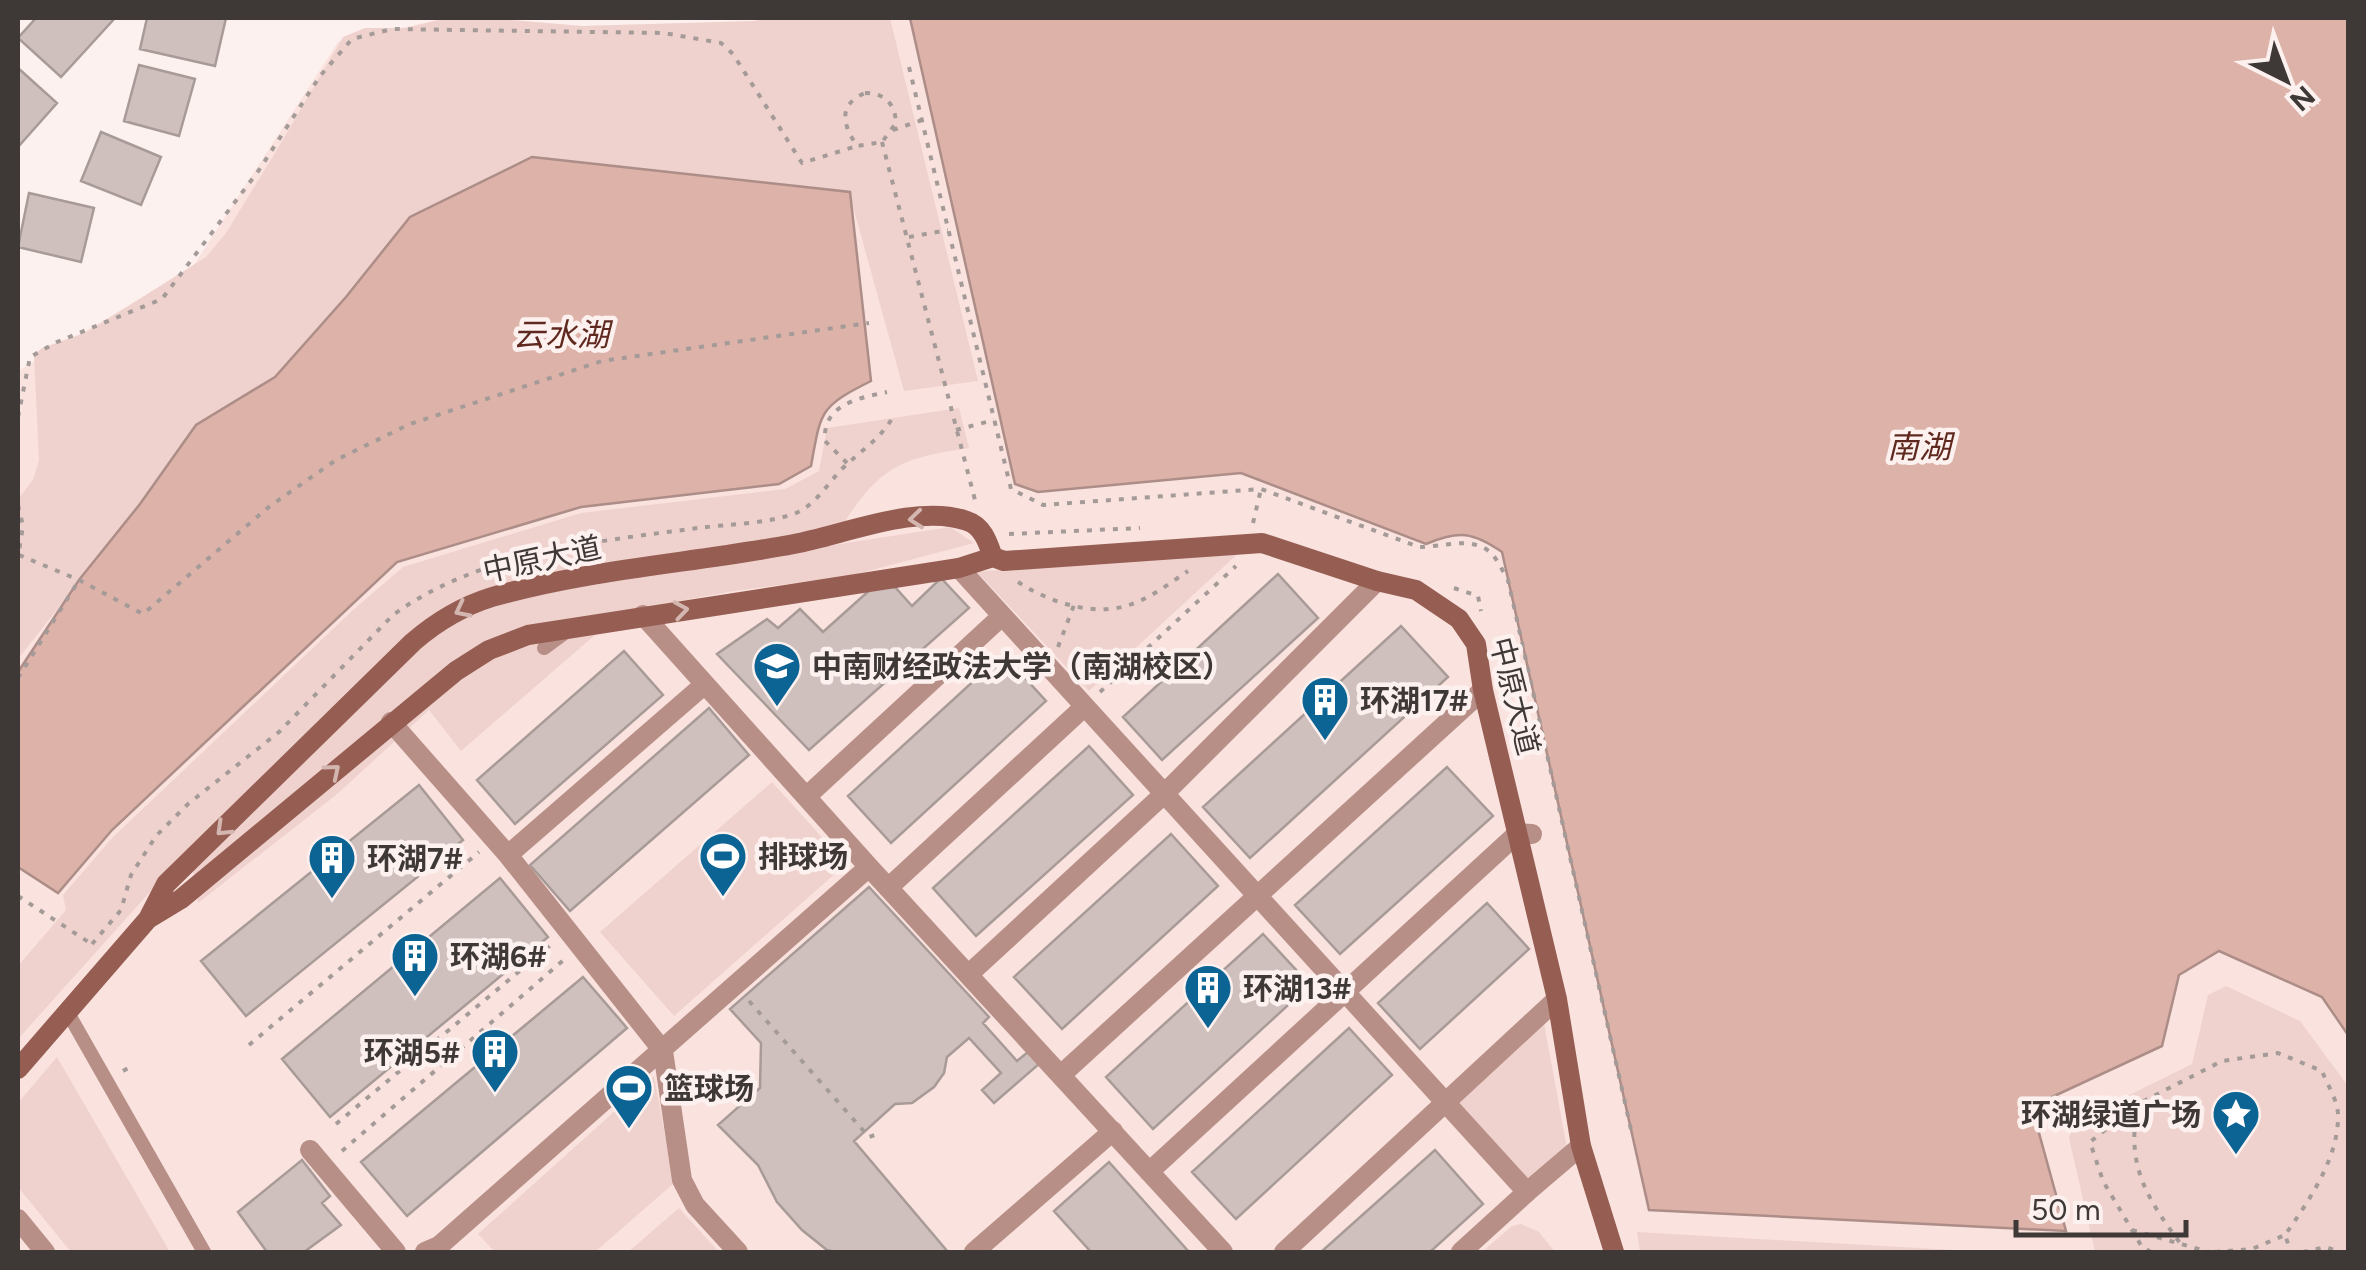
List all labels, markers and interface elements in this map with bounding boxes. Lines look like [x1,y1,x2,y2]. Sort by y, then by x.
north arrow [2236,30,2336,130]
text: N [2283,79,2322,118]
water label: 云水湖 [513,316,614,354]
water label: 南湖 [1887,428,1956,466]
one-way arrow [908,508,924,529]
street label: 中原大道 [479,528,605,590]
one-way arrow [454,598,472,617]
one-way arrow [673,600,690,621]
street label: 中原大道 [1483,633,1547,759]
school or university icon: 中南财经政法大学（南湖校区） [751,640,803,708]
place label: 中南财经政法大学（南湖校区） [812,648,1232,685]
building icon: 环湖17# [1299,674,1351,742]
place label: 环湖17# [1360,682,1468,719]
one-way arrow [322,765,340,783]
one-way arrow [216,817,234,835]
sports icon: 排球场 [697,830,749,898]
building icon: 环湖7# [306,832,358,900]
place label: 排球场 [758,838,848,875]
place label: 环湖7# [367,840,463,877]
building icon: 环湖6# [389,930,441,998]
place label: 环湖6# [450,938,546,975]
building icon: 环湖13# [1182,962,1234,1030]
place label: 环湖13# [1243,970,1351,1007]
building icon: 环湖5# [469,1026,521,1094]
place label: 环湖5# [364,1034,460,1071]
sports icon: 篮球场 [603,1062,655,1130]
place label: 篮球场 [664,1070,754,1107]
place icon: 环湖绿道广场 [2210,1088,2262,1156]
place label: 环湖绿道广场 [2021,1096,2201,1133]
scale bar [2016,1175,2186,1237]
text: 50 m [2031,1191,2100,1228]

